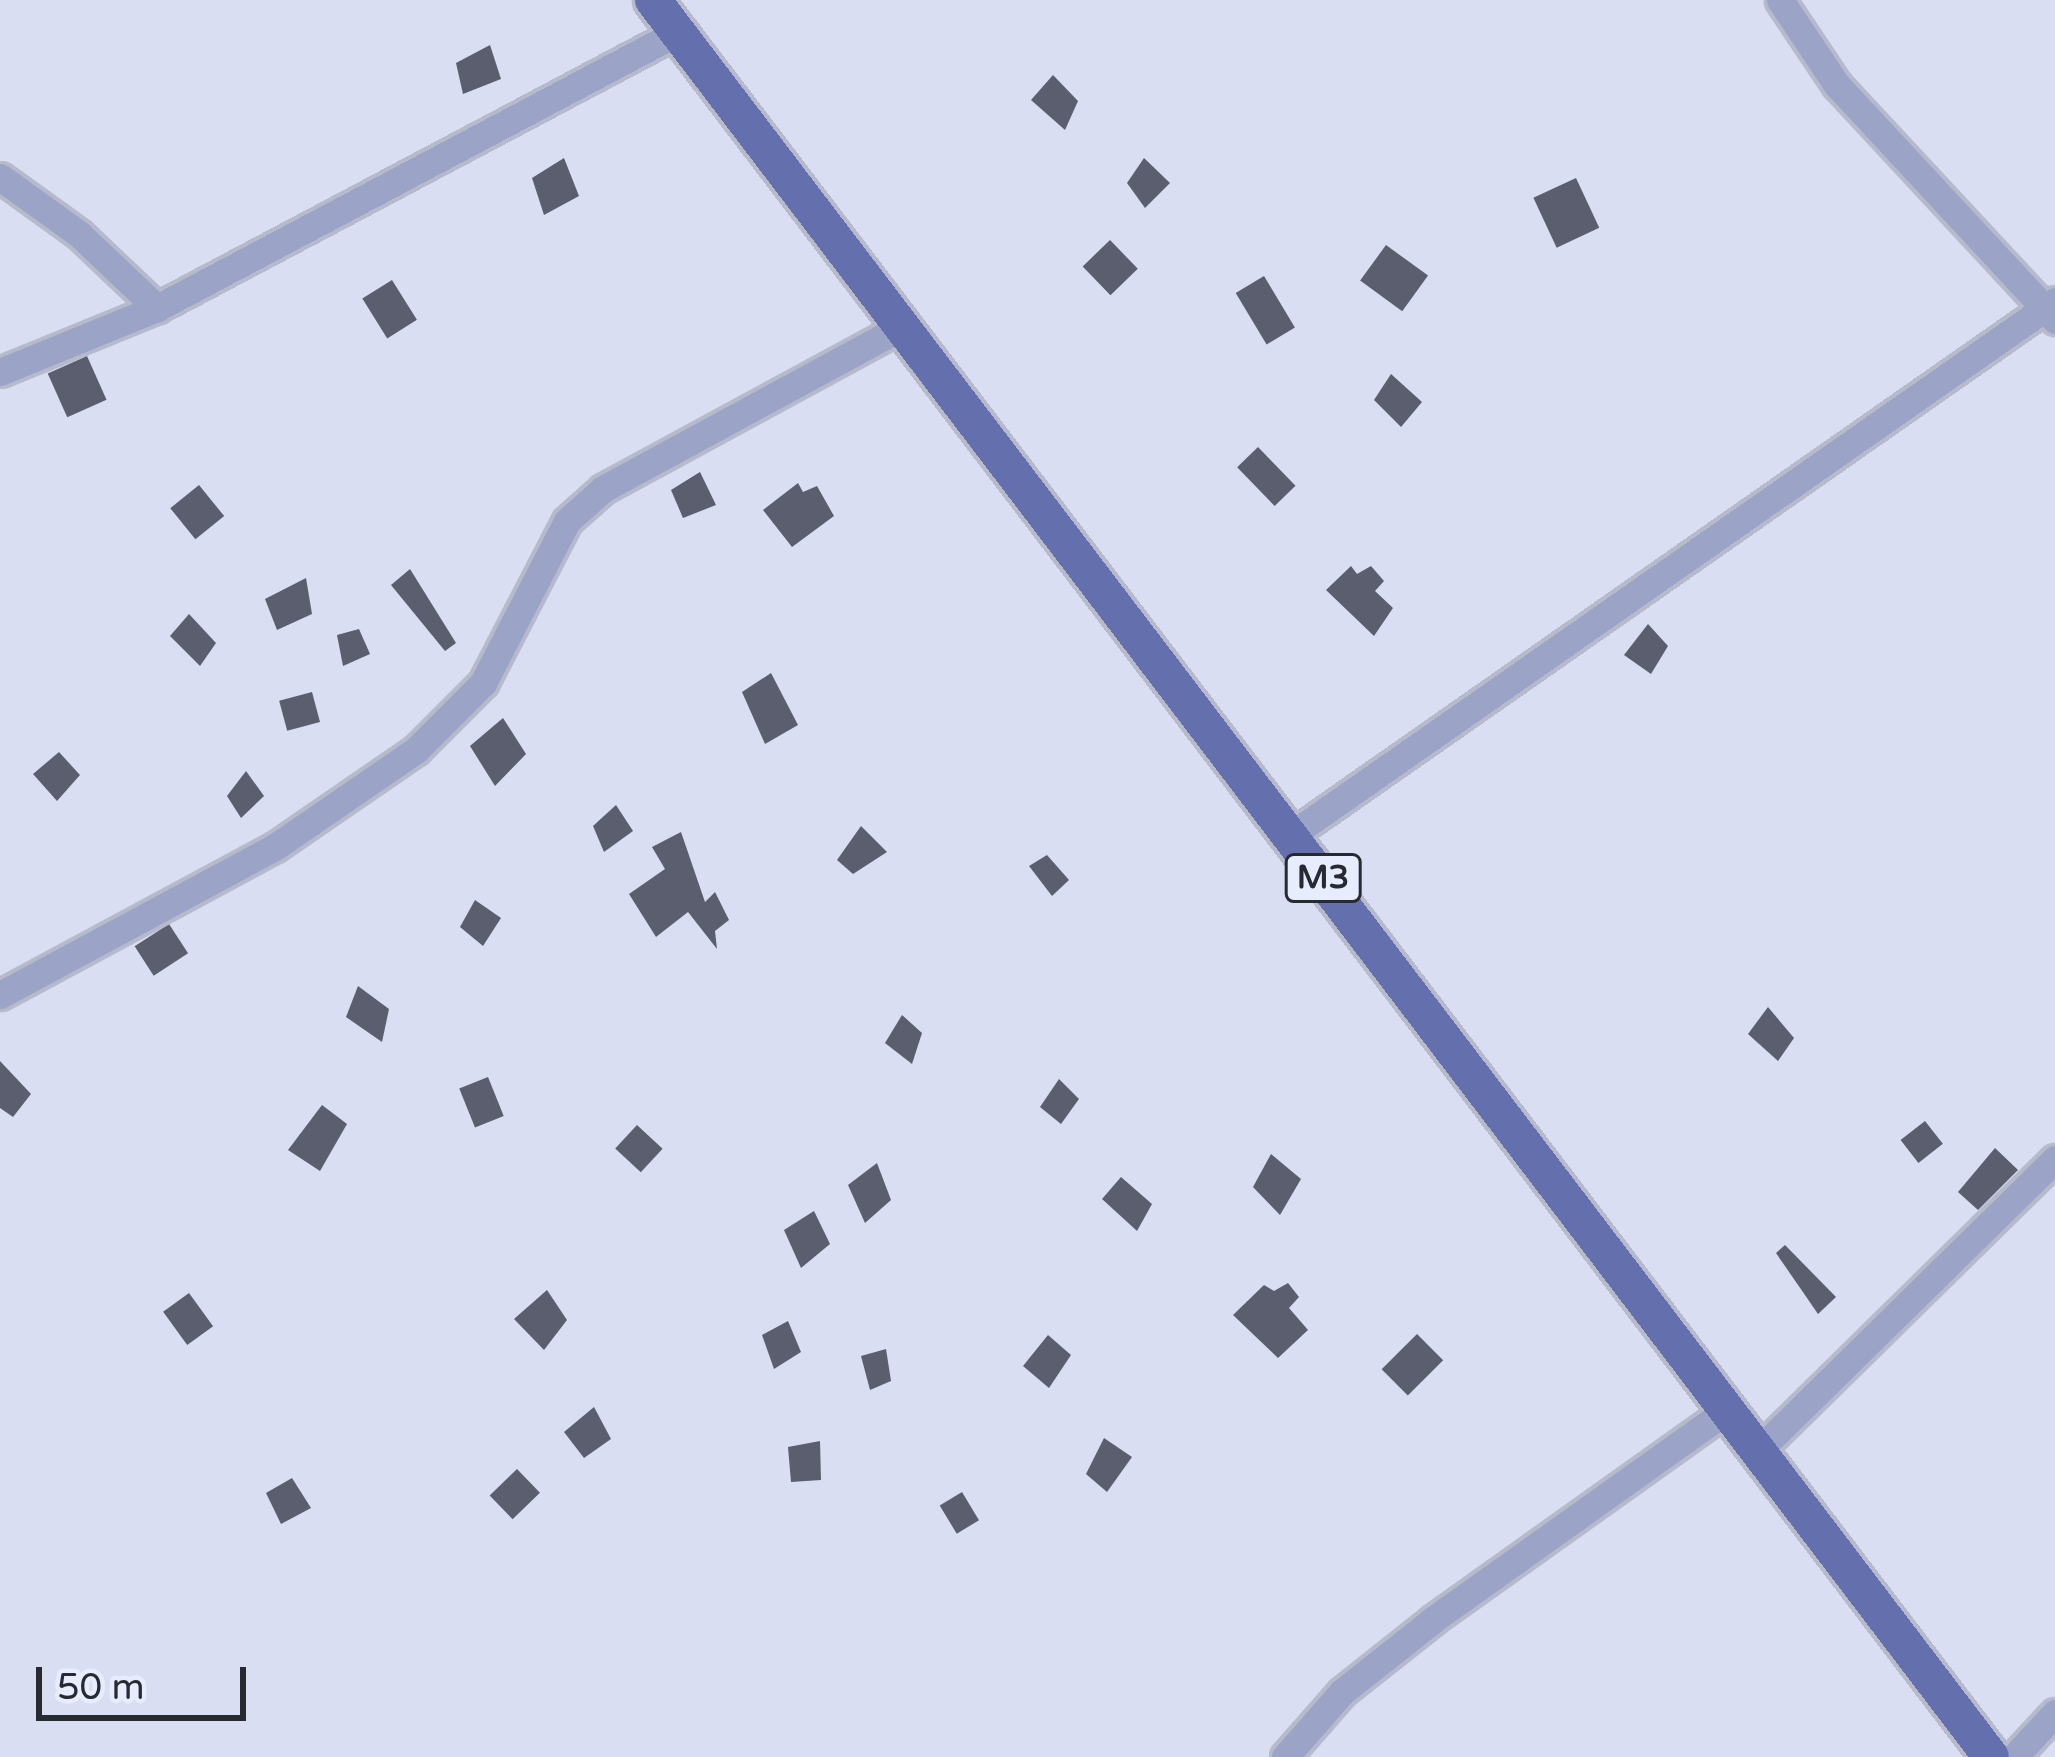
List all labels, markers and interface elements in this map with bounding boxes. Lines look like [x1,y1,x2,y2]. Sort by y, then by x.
road number: M3 [1284,851,1362,905]
scale bar [42,1643,252,1717]
text: 50 m [57,1666,145,1709]

